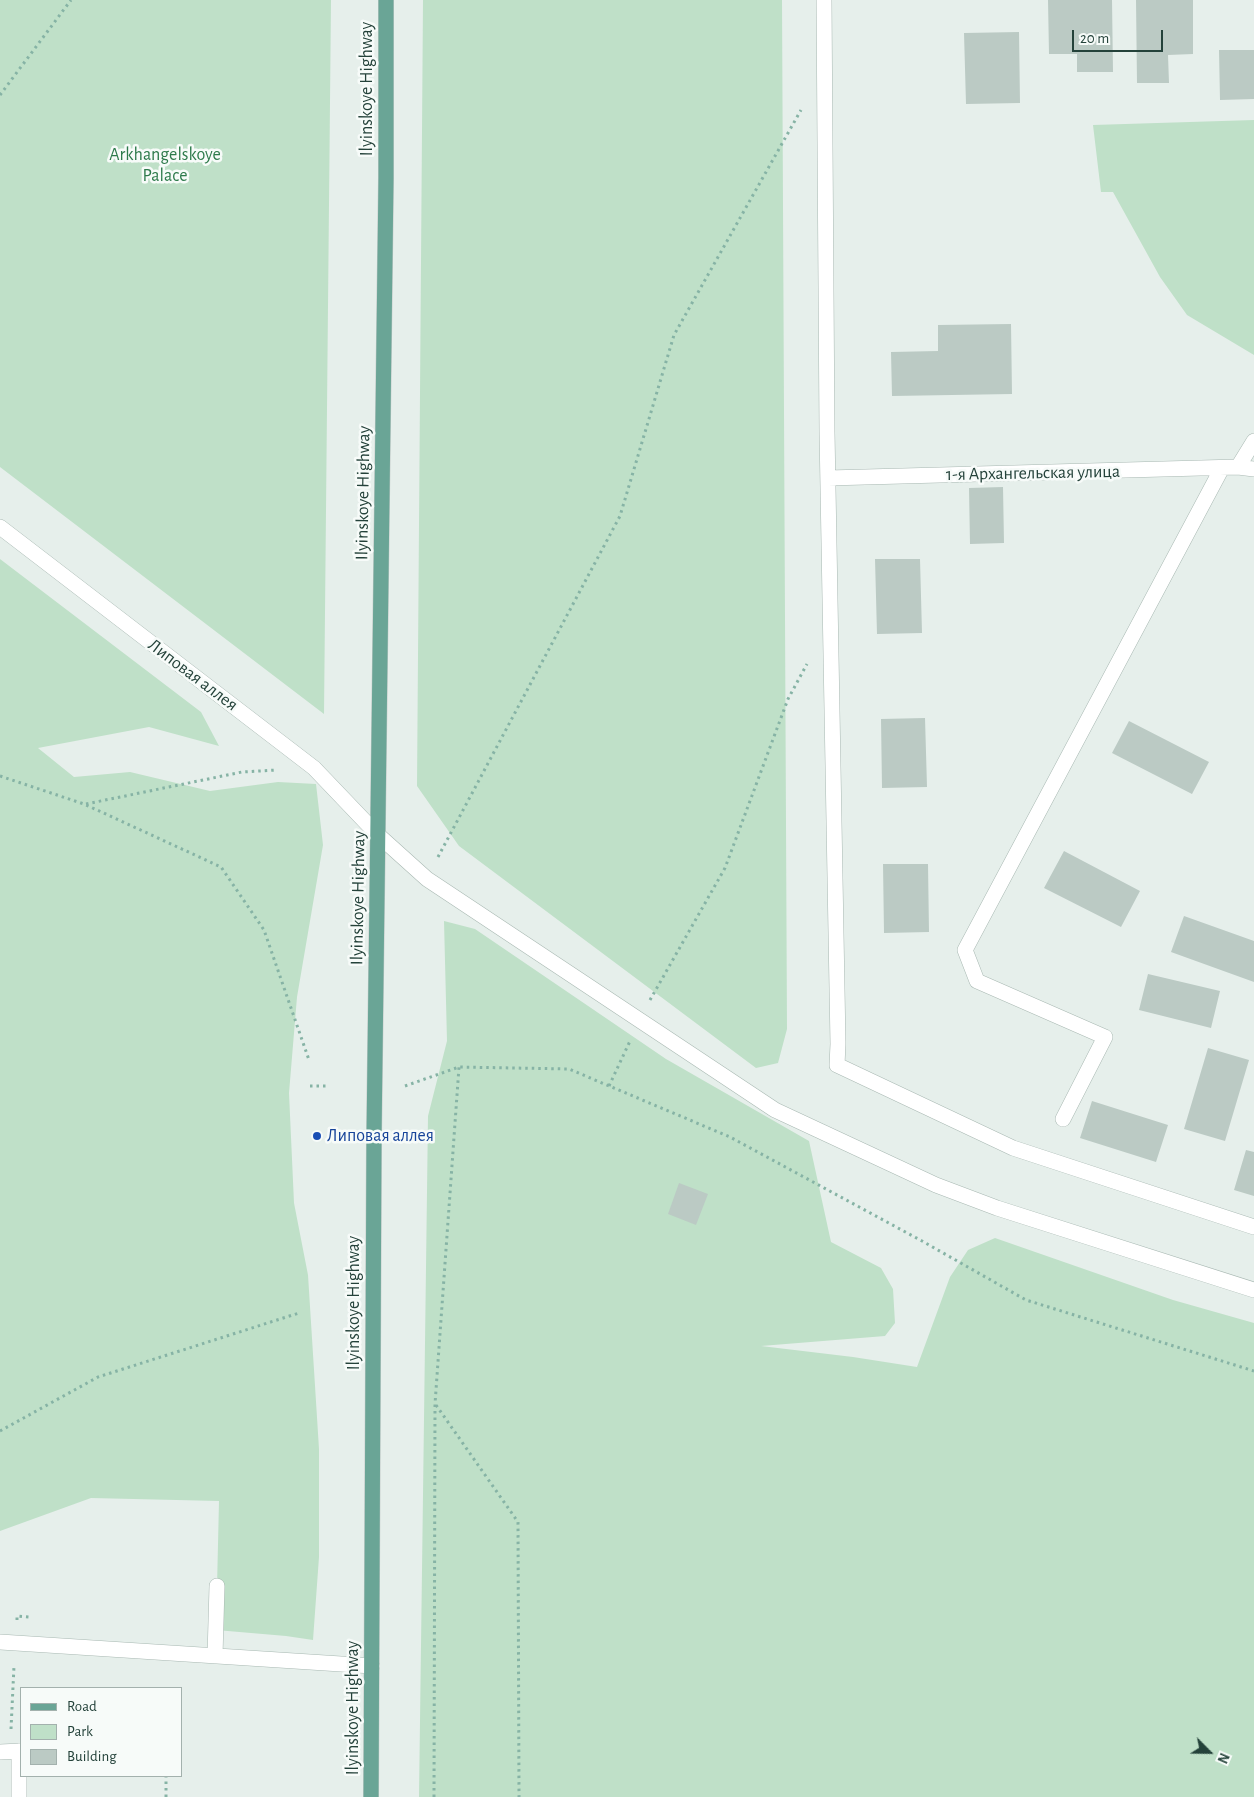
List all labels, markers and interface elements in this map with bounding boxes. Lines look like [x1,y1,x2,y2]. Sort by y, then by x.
scale bar [1074,20,1165,52]
street label: Ilyinskoye Highway [356,22,378,156]
text: 20 m [1080,31,1109,46]
park label: Arkhangelskoye Palace [109,144,221,186]
street label: Ilyinskoye Highway [351,426,375,560]
street label: 1-я Архангельская улица [946,461,1120,485]
street label: Липовая аллея [144,634,242,716]
street label: Ilyinskoye Highway [346,831,370,965]
place label: Липовая аллея [327,1125,434,1147]
marker: Липовая аллея [311,1130,323,1142]
street label: Ilyinskoye Highway [343,1236,365,1370]
street label: Ilyinskoye Highway [342,1641,364,1775]
legend [20,1687,182,1777]
text: Road [67,1699,97,1714]
text: Park [67,1724,93,1739]
north arrow [1184,1727,1234,1777]
text: Building [67,1749,117,1764]
text: N [1214,1751,1231,1765]

